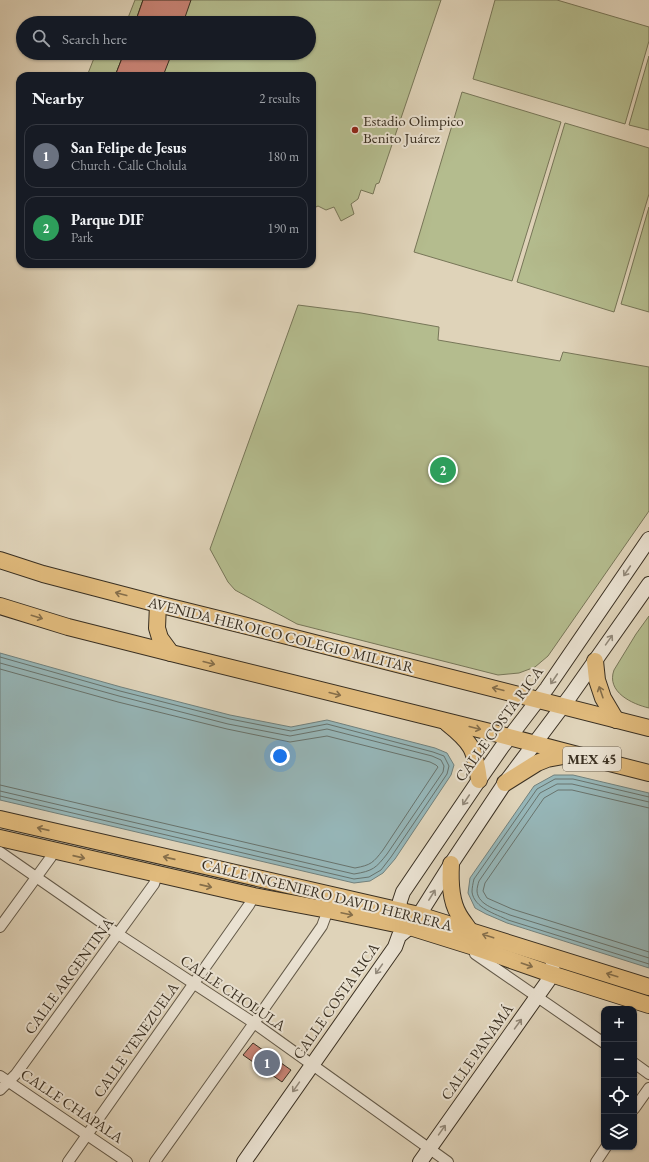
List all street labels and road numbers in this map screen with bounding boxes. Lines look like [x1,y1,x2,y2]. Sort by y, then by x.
street label: AVENIDA HEROICO COLEGIO MILITAR [145,592,416,677]
street label: CALLE COSTA RICA [450,662,547,785]
road number: MEX 45 [563,747,621,771]
street label: CALLE INGENIERO DAVID HERRERA [200,854,455,935]
street label: CALLE ARGENTINA [20,913,118,1038]
street label: CALLE COSTA RICA [288,938,383,1063]
street label: CALLE CHOLULA [177,950,290,1035]
street label: CALLE VENEZUELA [89,978,183,1101]
street label: CALLE PANAMÁ [436,999,517,1104]
street label: CALLE CHAPALA [17,1064,128,1147]

